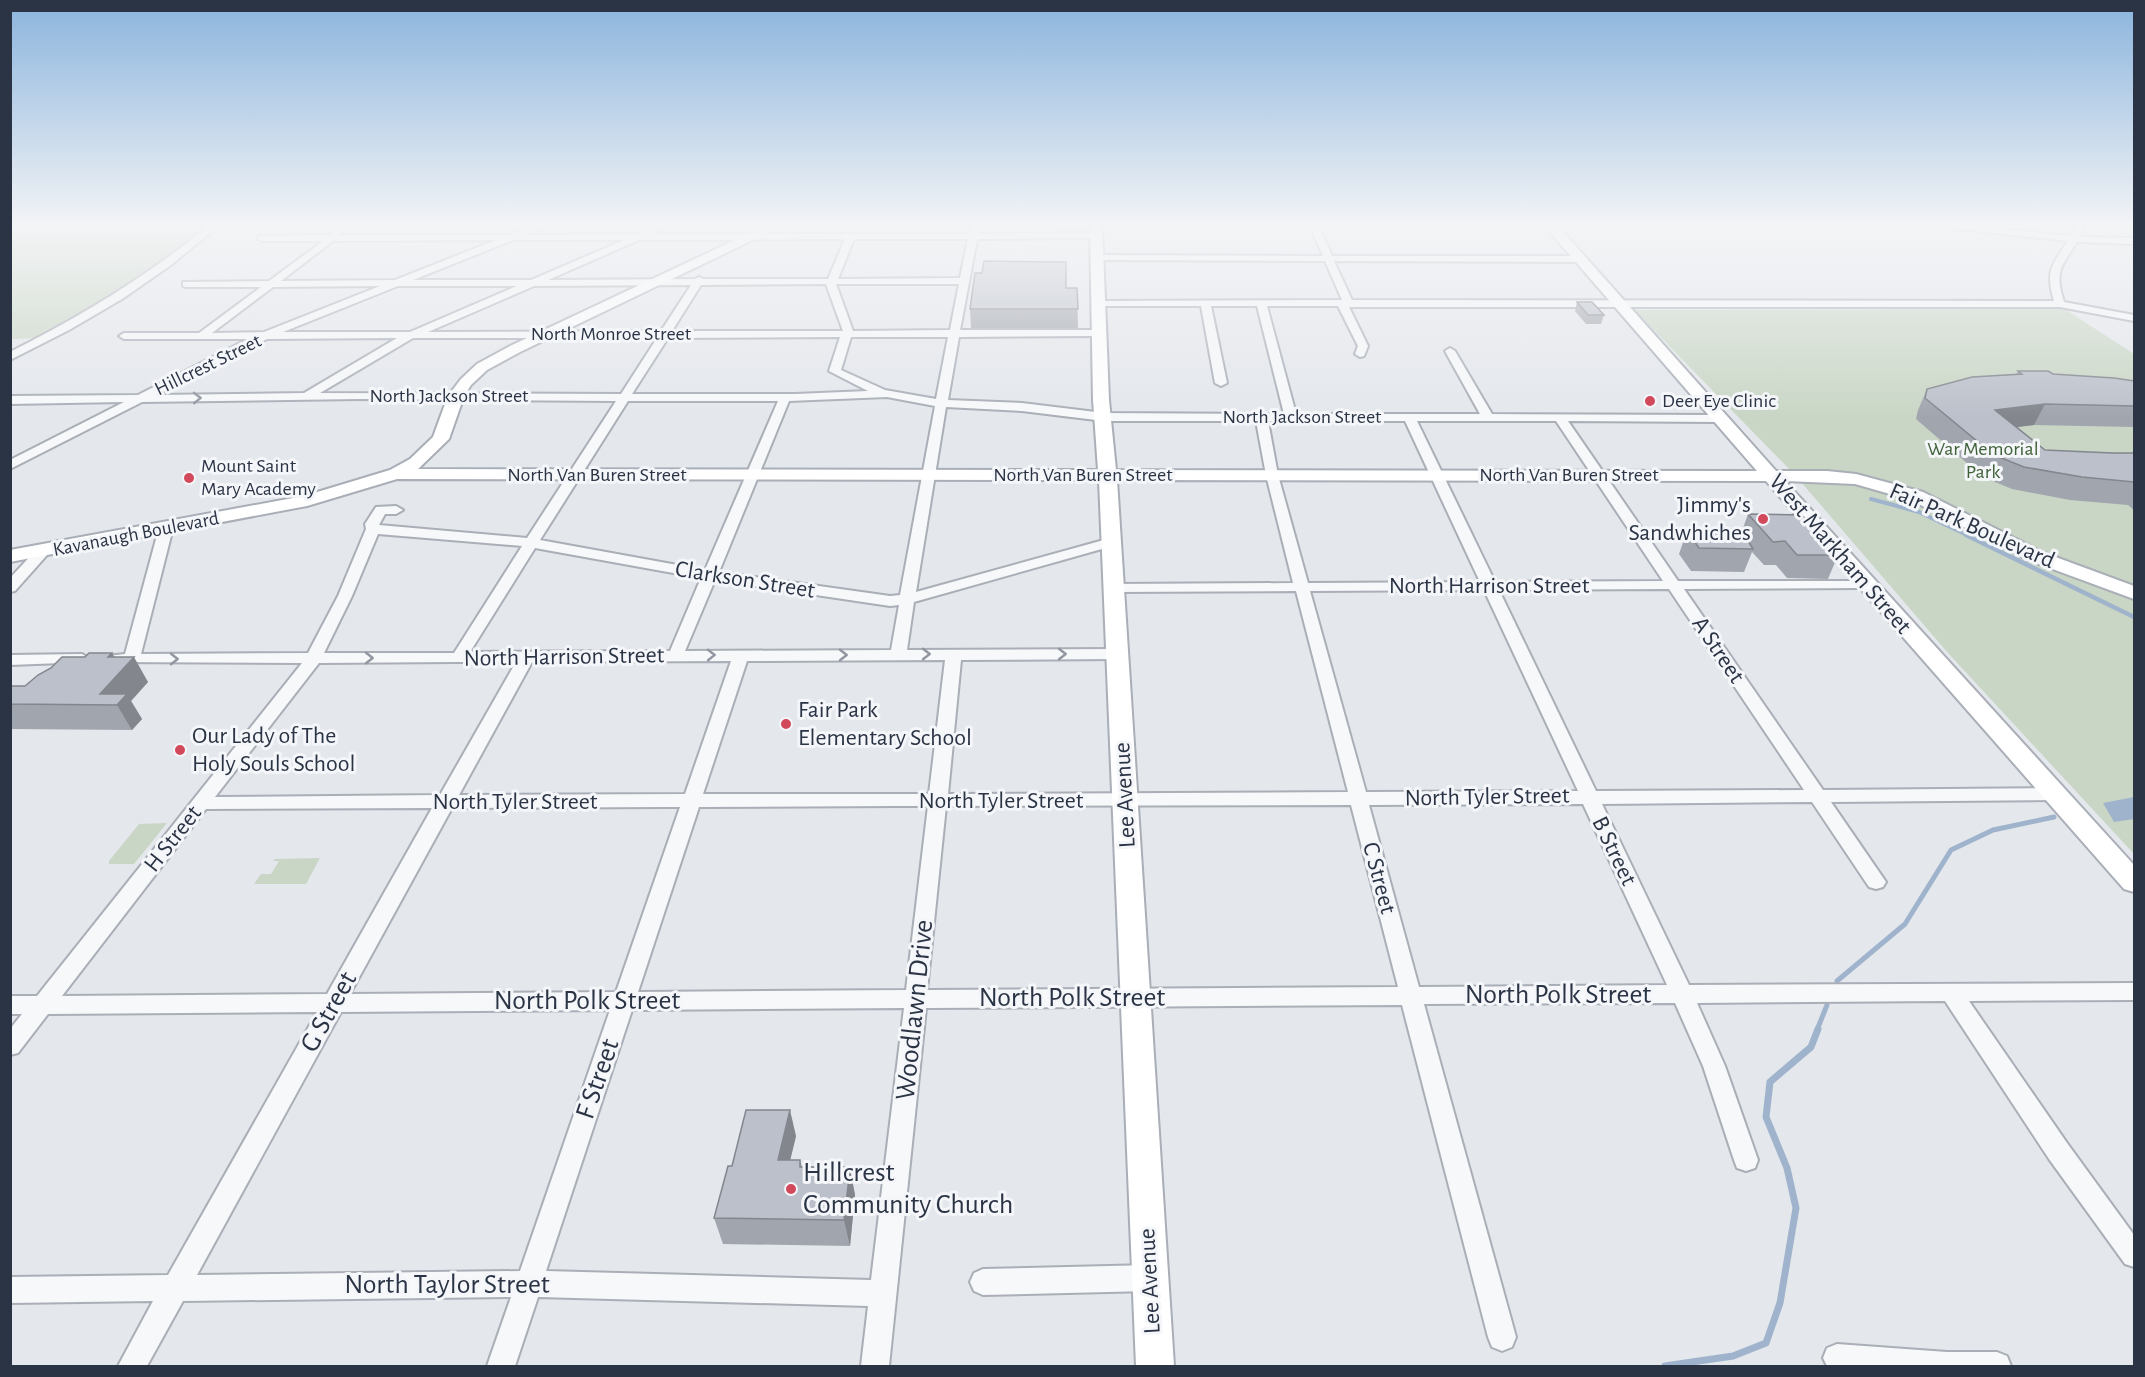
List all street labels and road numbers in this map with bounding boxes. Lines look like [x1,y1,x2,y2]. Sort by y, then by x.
street label: North Monroe Street [531,324,692,344]
street label: Hillcrest Street [152,330,265,399]
street label: North Jackson Street [370,386,529,406]
street label: North Jackson Street [1223,407,1382,427]
street label: North Van Buren Street [507,465,687,485]
street label: North Van Buren Street [993,465,1173,485]
street label: North Van Buren Street [1479,465,1659,485]
street label: West Markham Street [1764,469,1916,639]
street label: Fair Park Boulevard [1886,479,2058,573]
street label: Kavanaugh Boulevard [51,508,221,560]
street label: Clarkson Street [673,557,817,603]
street label: North Harrison Street [1389,574,1590,598]
street label: A Street [1687,612,1749,688]
street label: North Harrison Street [463,643,665,671]
street label: Lee Avenue [1110,742,1140,848]
street label: North Tyler Street [1404,784,1570,810]
street label: North Tyler Street [919,789,1084,813]
street label: North Tyler Street [433,790,598,814]
street label: H Street [140,801,206,877]
street label: B Street [1587,813,1641,890]
street label: C Street [1358,840,1400,917]
street label: Woodlawn Drive [892,918,938,1102]
street label: G Street [296,967,362,1057]
street label: North Polk Street [1465,981,1651,1009]
street label: North Polk Street [979,984,1165,1012]
street label: North Polk Street [494,987,680,1015]
street label: F Street [571,1035,625,1123]
street label: Lee Avenue [1135,1228,1165,1334]
street label: North Taylor Street [344,1271,550,1299]

